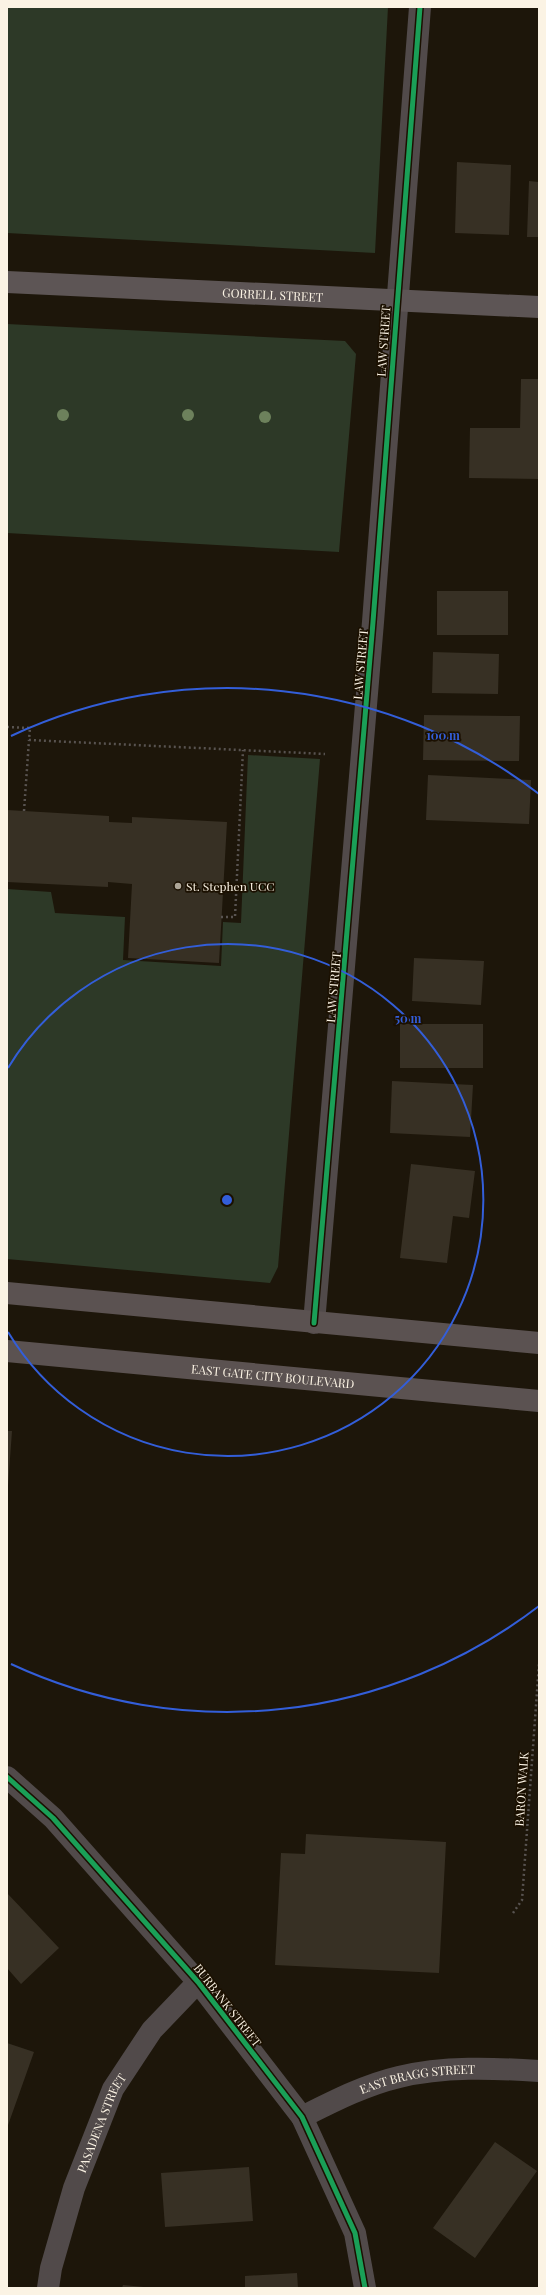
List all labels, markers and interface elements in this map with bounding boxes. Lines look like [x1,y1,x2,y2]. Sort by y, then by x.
street label: GORRELL STREET [222,284,324,305]
street label: LAW STREET [373,304,394,377]
street label: LAW STREET [349,627,371,700]
text: 100 m [426,727,460,743]
place label: St. Stephen UCC [186,878,274,894]
marker: St. Stephen UCC [173,881,183,891]
street label: LAW STREET [322,950,344,1023]
text: 50 m [395,1010,422,1026]
centre of rings [220,1193,234,1207]
street label: EAST GATE CITY BOULEVARD [191,1360,355,1392]
street label: BARON WALK [510,1751,532,1827]
street label: BURBANK STREET [191,1960,266,2050]
street label: EAST BRAGG STREET [357,2061,476,2097]
street label: PASADENA STREET [73,2070,130,2175]

